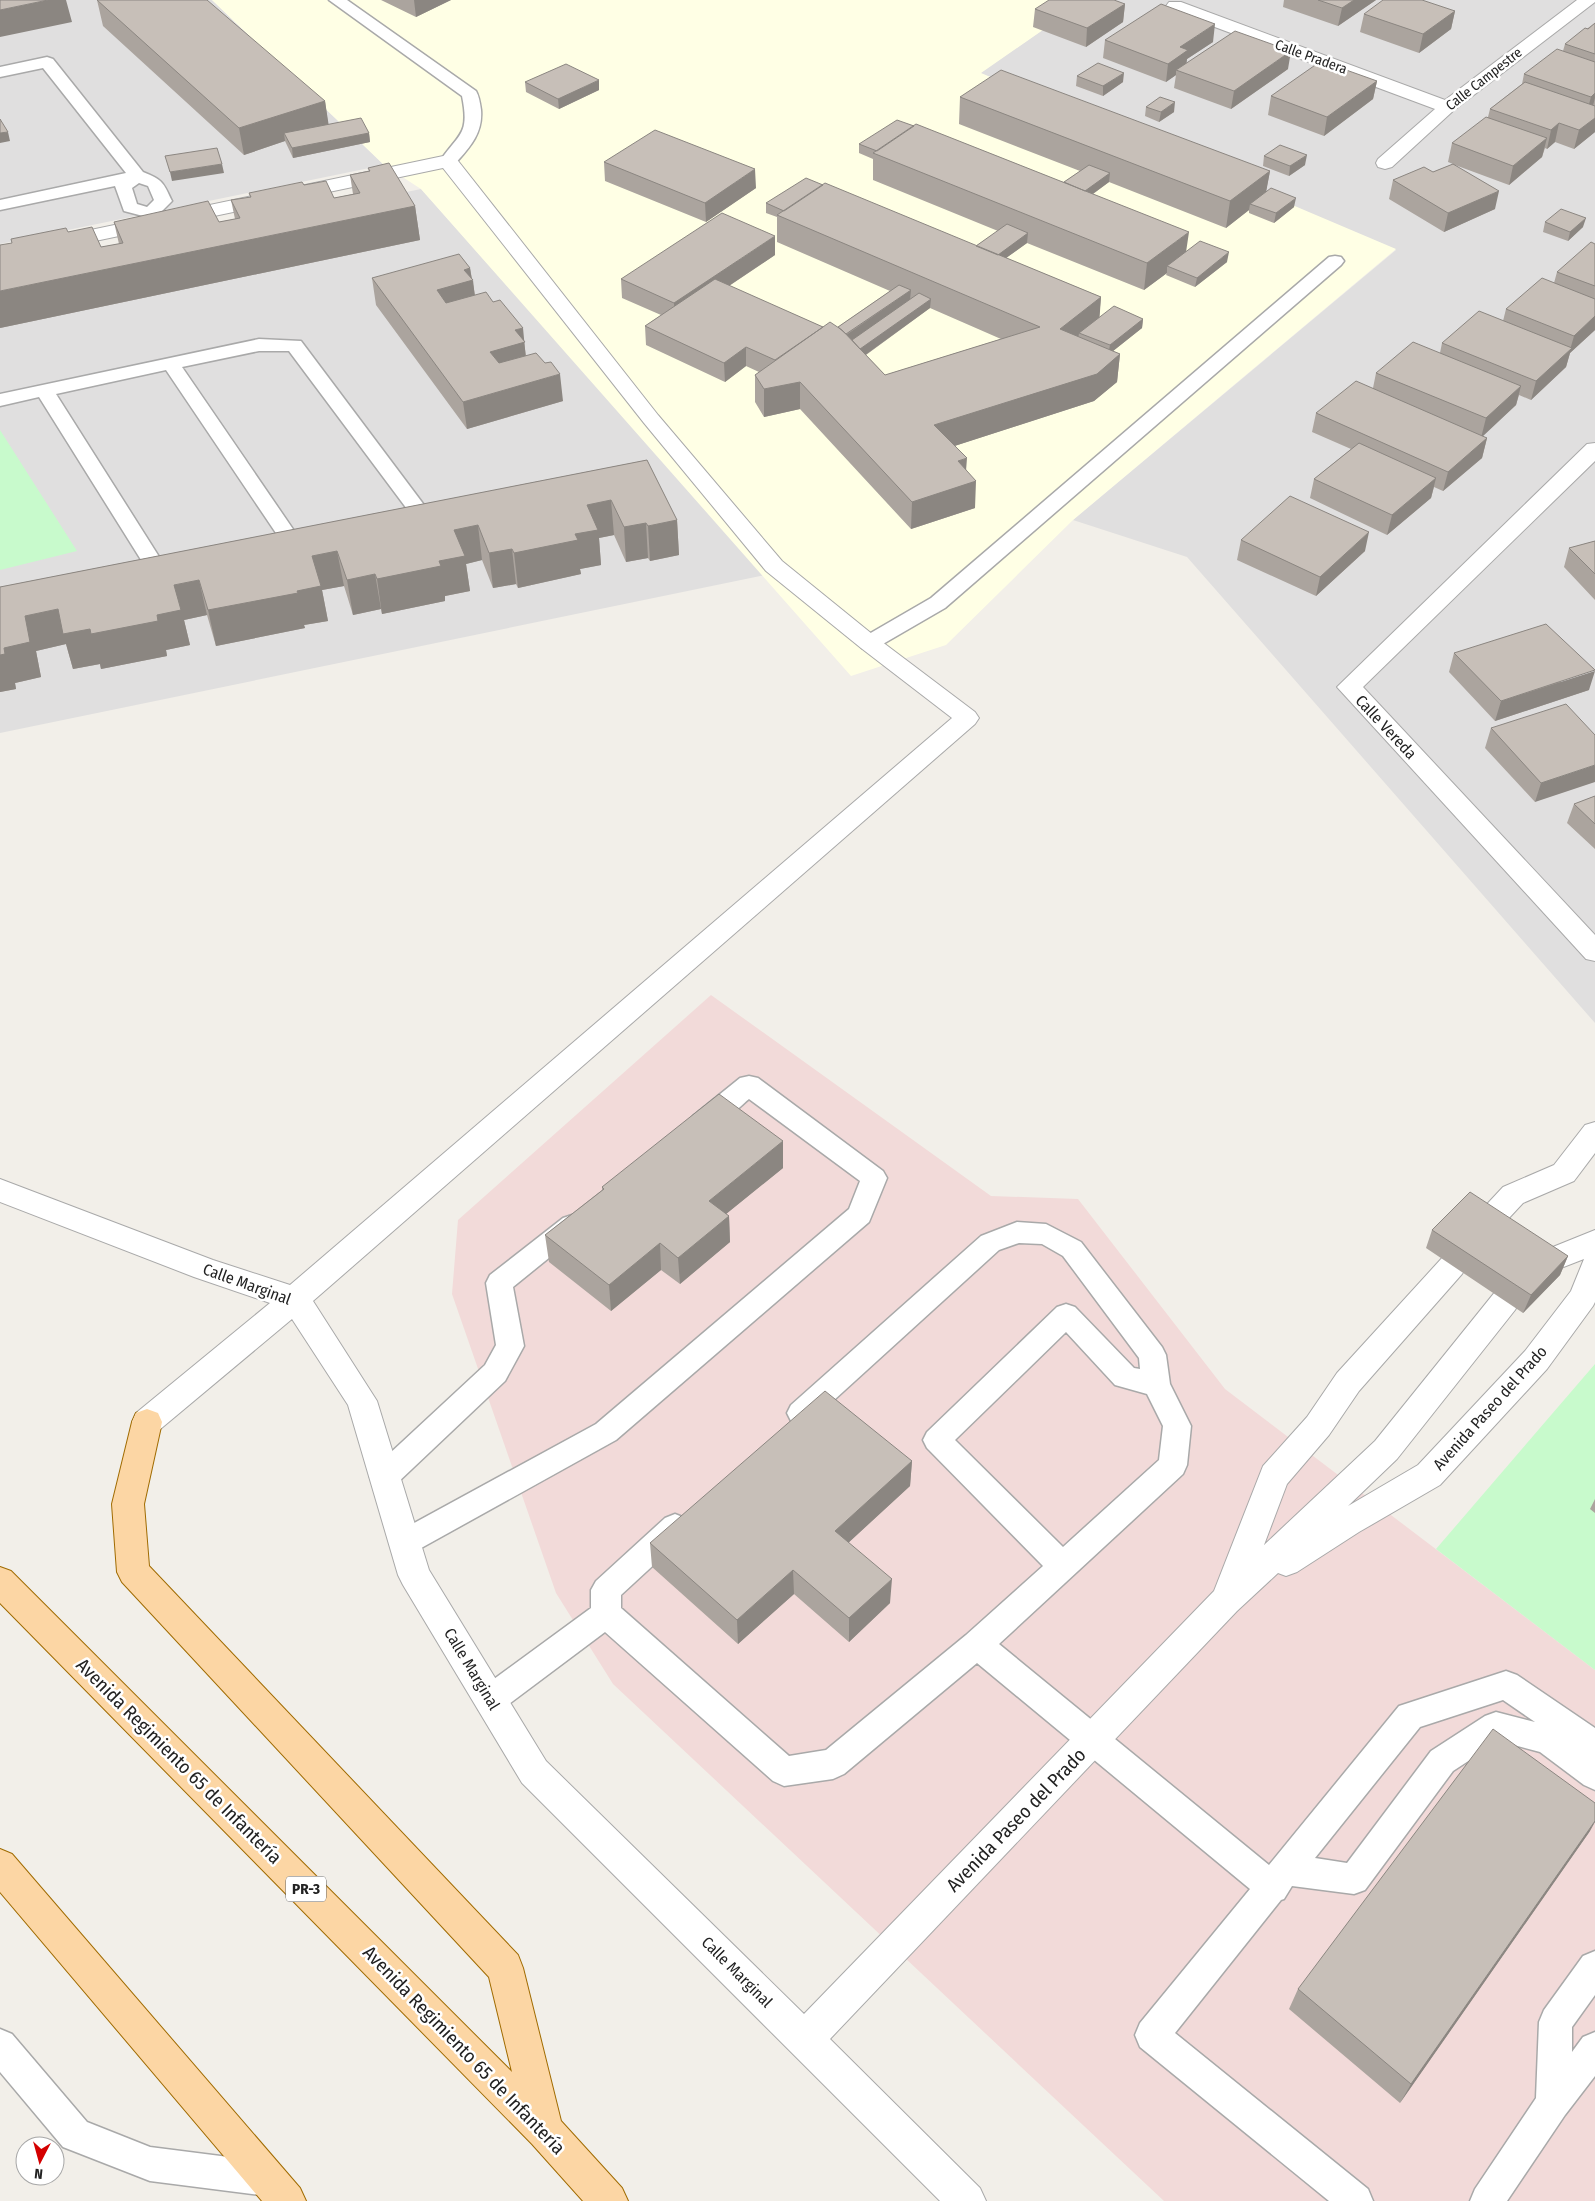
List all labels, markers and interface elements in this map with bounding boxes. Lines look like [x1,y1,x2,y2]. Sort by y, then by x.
street label: Calle Pradera [1273,36,1349,78]
street label: Calle Campestre [1442,44,1526,114]
street label: Calle Vereda [1352,691,1421,763]
street label: Calle Marginal [200,1259,294,1309]
street label: Avenida Paseo del Prado [1429,1342,1551,1474]
street label: Calle Marginal [440,1625,504,1713]
street label: Avenida Regimiento 65 de Infantería [71,1653,287,1869]
street label: Avenida Paseo del Prado [941,1743,1091,1897]
road number: PR-3 [286,1876,326,1902]
street label: Calle Marginal [698,1933,776,2011]
street label: Avenida Regimiento 65 de Infantería [358,1941,570,2159]
north arrow [15,2136,65,2186]
text: N [34,2165,44,2182]

